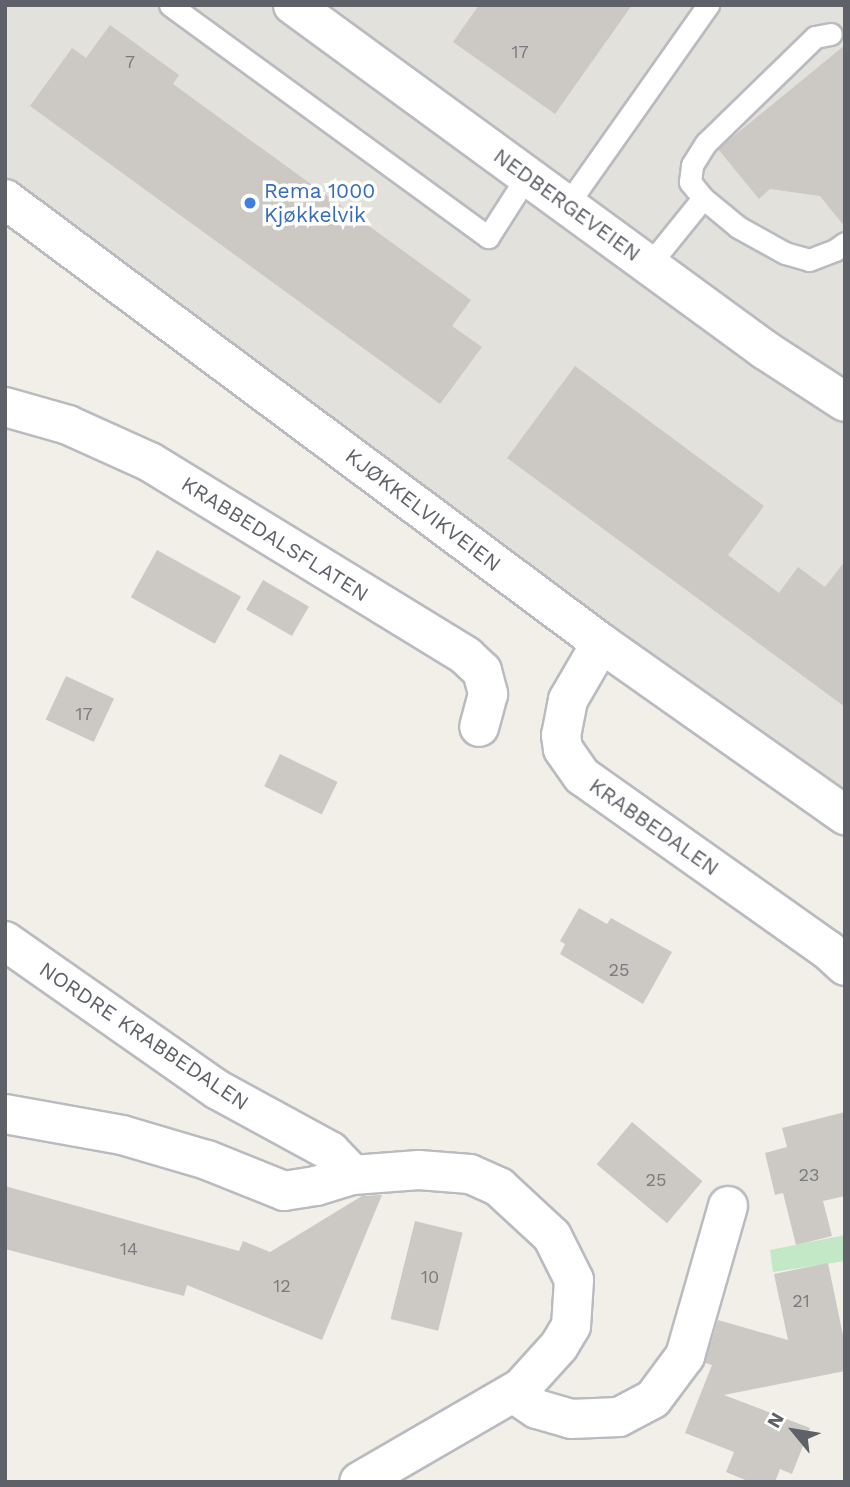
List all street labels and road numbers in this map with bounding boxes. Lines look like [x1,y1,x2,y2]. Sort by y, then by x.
street label: NEDBERGEVEIEN [489,143,645,267]
street label: KJØKKELVIKVEIEN [340,443,506,577]
street label: KRABBEDALSFLATEN [177,471,373,607]
street label: KRABBEDALEN [584,773,724,881]
street label: NORDRE KRABBEDALEN [35,956,253,1116]

